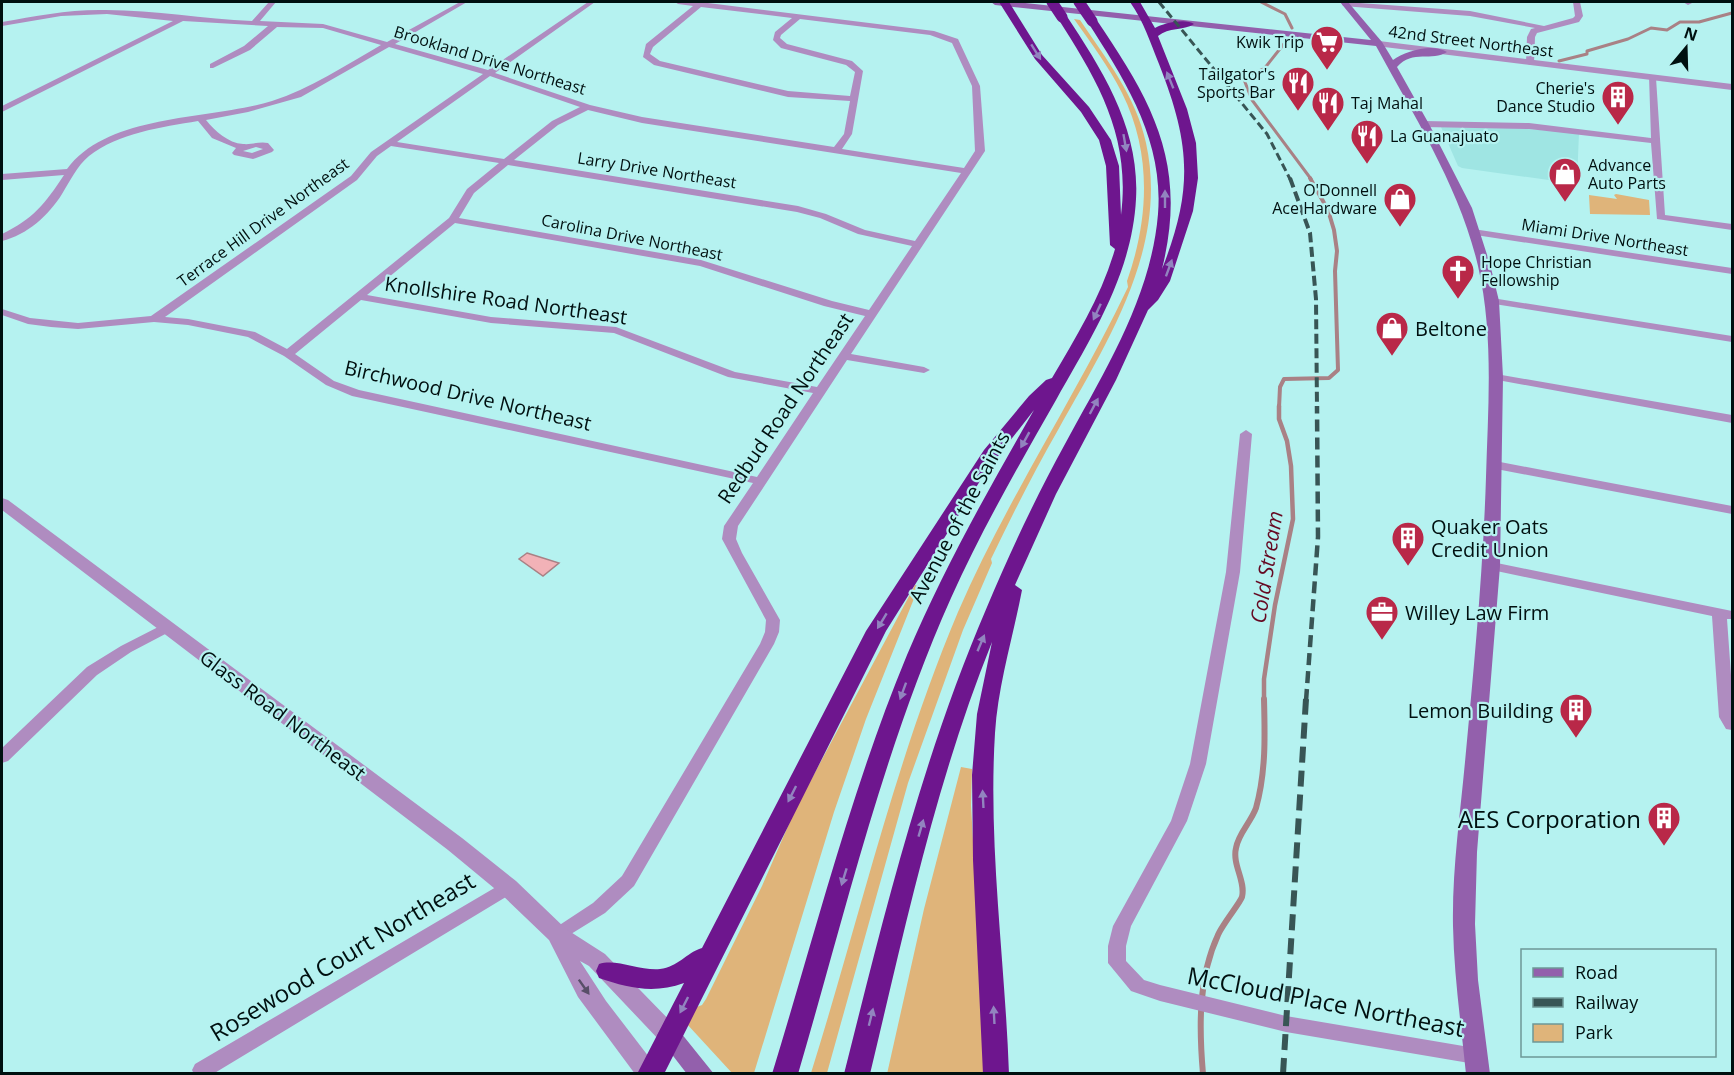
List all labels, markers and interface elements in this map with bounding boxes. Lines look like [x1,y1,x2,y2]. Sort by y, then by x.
north arrow [1656,18,1716,78]
street label: Brookland Drive Northeast [391,20,589,100]
street label: 42nd Street Northeast [1387,20,1555,62]
text: N [1681,21,1701,46]
supermarket icon: Kwik Trip [1309,24,1345,71]
place label: Kwik Trip [1236,31,1304,53]
one-way arrow [1031,44,1042,60]
place label: Tailgator's Sports Bar [1197,63,1275,103]
restaurant icon: Tailgator's Sports Bar [1280,65,1316,112]
one-way arrow [1165,70,1175,88]
place label: Cherie's Dance Studio [1496,77,1595,117]
building icon: Cherie's Dance Studio [1600,79,1636,126]
restaurant icon: Taj Mahal [1310,85,1346,132]
place label: Taj Mahal [1351,92,1423,114]
restaurant icon: La Guanajuato [1349,118,1385,165]
place label: La Guanajuato [1390,125,1499,147]
one-way arrow [1121,134,1130,153]
street label: Larry Drive Northeast [576,147,738,193]
street label: Terrace Hill Drive Northeast [173,152,353,292]
place label: Advance Auto Parts [1588,154,1666,194]
shop icon: Advance Auto Parts [1547,156,1583,203]
place label: O'Donnell Ace Hardware [1272,179,1377,219]
shop icon: O'Donnell Ace Hardware [1382,181,1418,228]
one-way arrow [1160,189,1170,208]
street label: Carolina Drive Northeast [539,209,725,265]
street label: Miami Drive Northeast [1520,213,1690,261]
place label: Hope Christian Fellowship [1481,251,1592,291]
church icon: Hope Christian Fellowship [1440,253,1476,300]
one-way arrow [1165,259,1175,277]
street label: Knollshire Road Northeast [383,270,629,330]
one-way arrow [1092,304,1101,321]
street label: Redbud Road Northeast [711,307,859,509]
shop icon: Beltone [1374,310,1410,357]
place label: Beltone [1415,315,1487,342]
street label: Birchwood Drive Northeast [342,353,594,437]
one-way arrow [1089,398,1099,415]
street label: Avenue of the Saints [902,426,1016,608]
one-way arrow [1020,432,1030,449]
water label: Cold Stream [1243,509,1289,625]
place label: Quaker Oats Credit Union [1431,513,1549,563]
building icon: Quaker Oats Credit Union [1390,520,1426,567]
office icon: Willey Law Firm [1364,594,1400,641]
place label: Willey Law Firm [1405,599,1549,626]
one-way arrow [877,613,887,630]
one-way arrow [977,634,986,652]
street label: Glass Road Northeast [194,644,372,786]
one-way arrow [898,682,908,700]
building icon: Lemon Building [1558,692,1594,739]
place label: Lemon Building [1408,697,1553,724]
one-way arrow [787,785,797,803]
one-way arrow [979,790,988,809]
building icon: AES Corporation [1646,800,1682,847]
place label: AES Corporation [1458,802,1641,835]
one-way arrow [916,819,926,837]
street label: Rosewood Court Northeast [203,864,481,1048]
one-way arrow [839,868,848,886]
legend [1521,949,1716,1057]
street label: McCloud Place Northeast [1185,958,1467,1044]
text: Road [1575,960,1618,984]
one-way arrow [578,978,590,994]
text: Railway [1575,990,1639,1014]
one-way arrow [679,997,689,1014]
one-way arrow [990,1006,999,1025]
one-way arrow [867,1008,877,1026]
text: Park [1575,1020,1613,1044]

